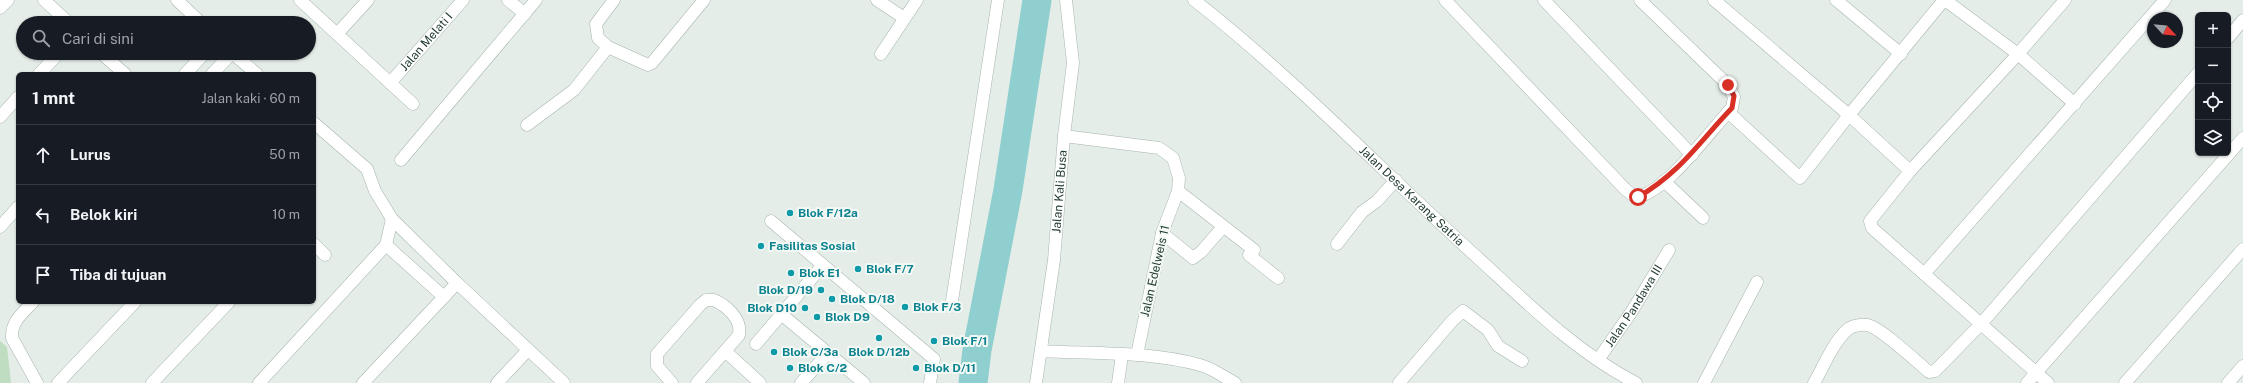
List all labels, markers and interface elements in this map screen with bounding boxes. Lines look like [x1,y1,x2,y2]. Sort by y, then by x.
street label: Jalan Melati I [397,10,456,74]
north arrow [2147,12,2183,48]
map controls [2195,12,2231,156]
button: + [2195,12,2231,48]
search box [16,16,316,60]
icon: search [30,27,52,49]
text: Cari di sini [62,30,134,47]
button: − [2195,48,2231,84]
route end [1719,76,1737,94]
button: locate [2195,84,2231,120]
text: 1 mnt [32,88,75,108]
text: Jalan kaki · 60 m [202,91,300,106]
button: layers [2195,120,2231,156]
street label: Jalan Desa Karang Satria [1356,143,1467,249]
icon: ahead [32,144,54,166]
text: Lurus [70,146,111,163]
text: 50 m [269,147,300,162]
street label: Jalan Kali Busa [1049,149,1070,234]
route start [1629,188,1647,206]
icon: left [32,204,54,226]
text: Belok kiri [70,206,137,223]
place label: Blok F/12a [798,206,858,220]
text: 10 m [272,207,300,222]
marker: Blok F/12a [785,208,795,218]
street label: Jalan Edelweis 11 [1138,224,1172,318]
place label: Fasilitas Sosial [769,239,856,253]
marker: Fasilitas Sosial [756,241,766,251]
place label: Blok F/7 [866,262,914,276]
street label: Jalan Pandawa III [1602,262,1665,350]
icon: arrive [32,264,54,286]
marker: Blok F/7 [853,264,863,274]
text: Tiba di tujuan [70,266,166,283]
place label: Blok E1 [799,266,840,280]
marker: Blok E1 [786,268,796,278]
place label: Blok D/19 [758,283,813,297]
marker: Blok D/19 [816,285,826,295]
place label: Blok D/18 [840,292,895,306]
marker: Blok D/18 [827,294,837,304]
place label: Blok F/3 [913,300,961,314]
place label: Blok D10 [747,301,797,315]
marker: Blok F/3 [900,302,910,312]
marker: Blok D10 [800,303,810,313]
place label: Blok D9 [825,310,870,324]
marker: Blok D9 [812,312,822,322]
marker: Blok D/12b [874,333,884,343]
place label: Blok F/1 [942,334,987,348]
marker: Blok F/1 [929,336,939,346]
place label: Blok C/3a [782,345,839,359]
place label: Blok D/12b [848,345,910,359]
marker: Blok C/3a [769,347,779,357]
place label: Blok C/2 [798,361,848,375]
place label: Blok D/11 [924,361,976,375]
marker: Blok C/2 [785,363,795,373]
marker: Blok D/11 [911,363,921,373]

